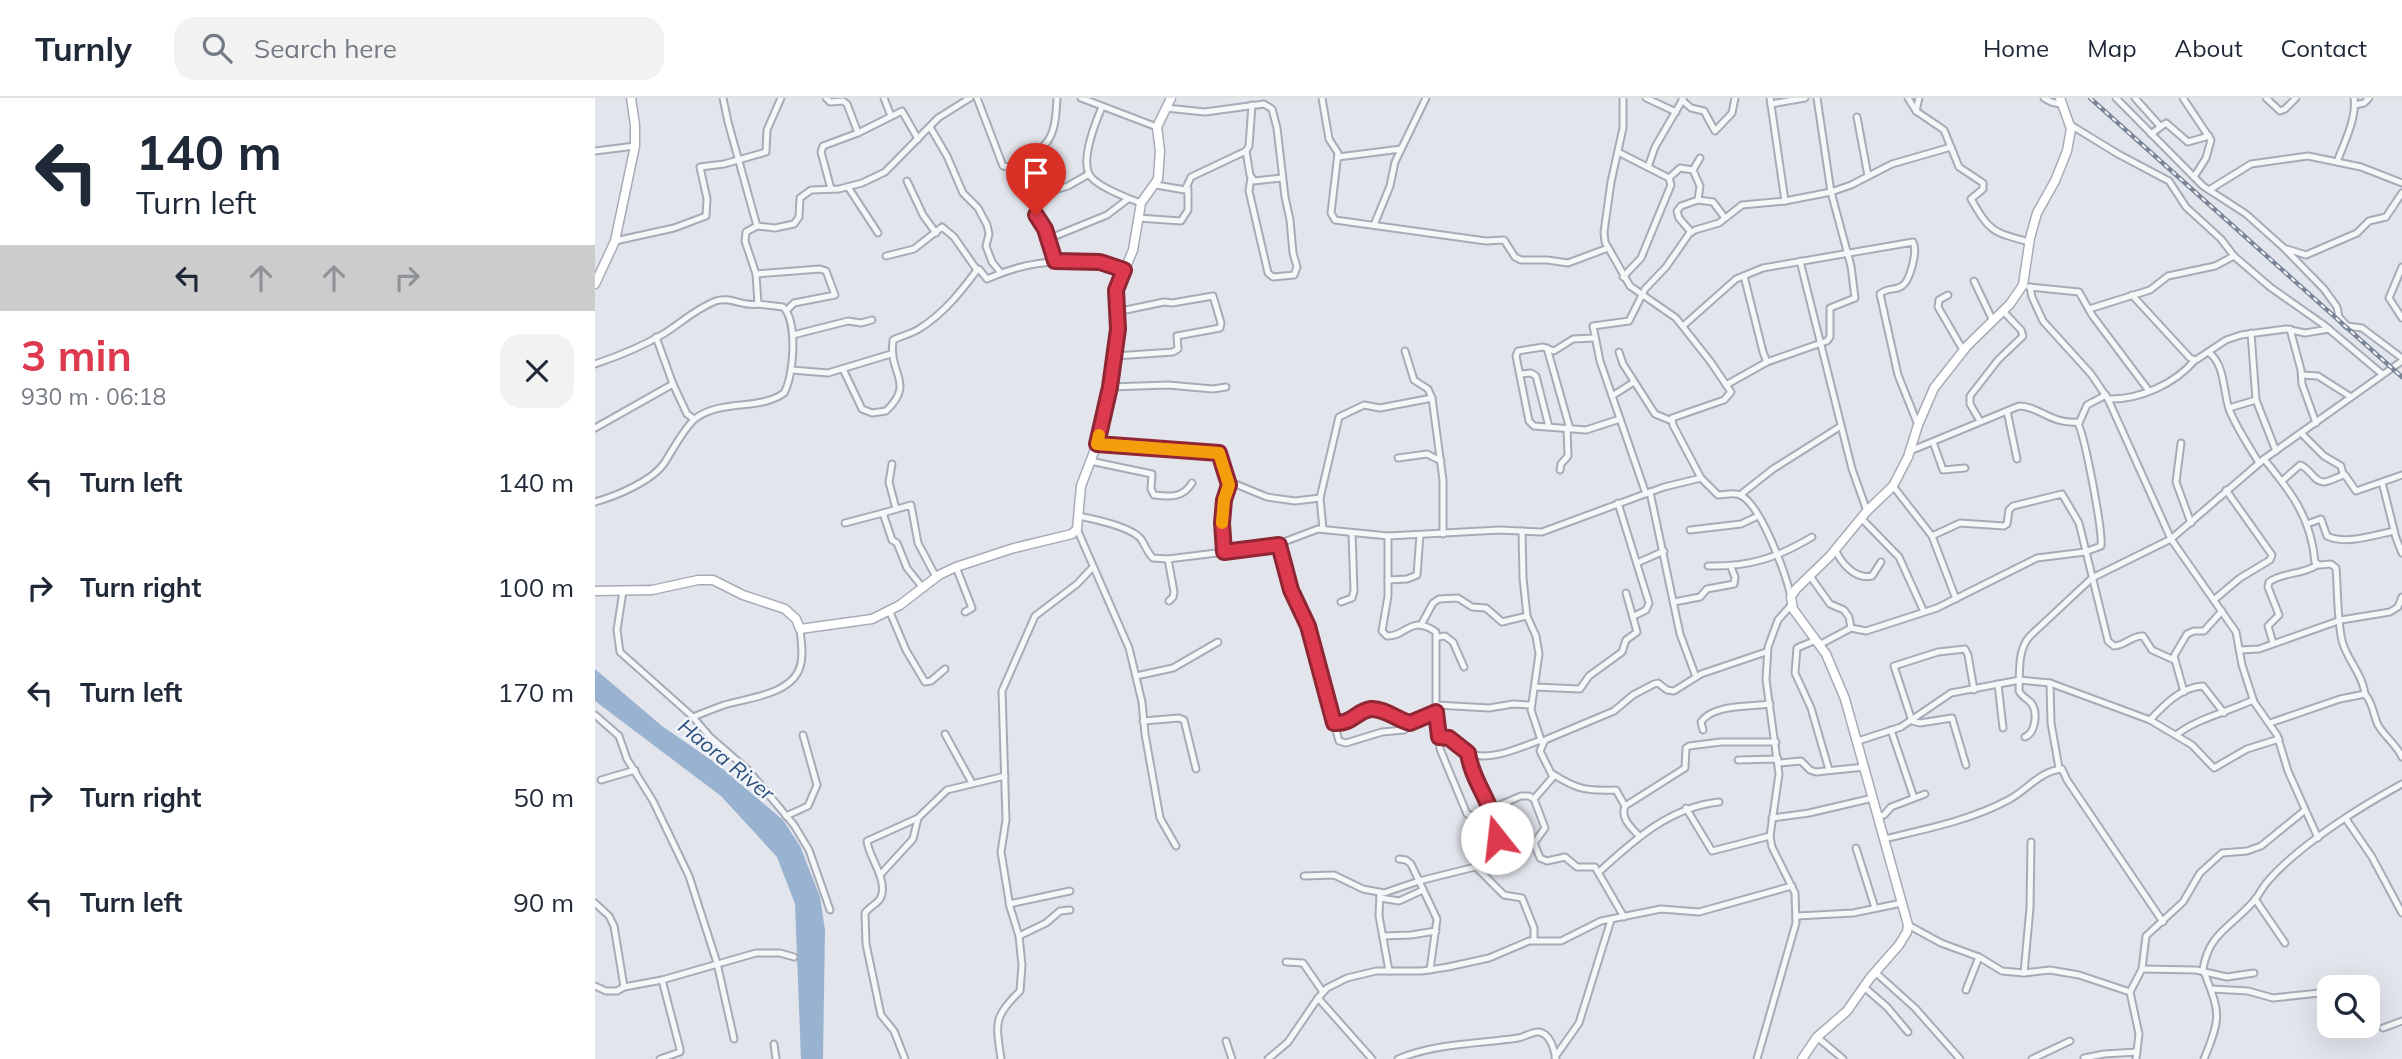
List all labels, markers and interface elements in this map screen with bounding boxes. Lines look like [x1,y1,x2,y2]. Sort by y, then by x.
search box [174,17,664,80]
text: Turnly [35,28,132,69]
icon: search [198,29,236,67]
text: Search here [254,32,397,65]
text: Home [1983,33,2049,63]
text: Map [2087,33,2137,63]
text: About [2175,33,2243,63]
text: Contact [2281,33,2367,63]
text: 140 m [136,121,282,182]
icon: left [21,126,112,217]
pin [1006,143,1066,215]
icon: arrive [1017,154,1055,192]
text: Turn left [136,182,256,222]
icon: left [169,259,207,297]
icon: ahead [242,259,280,297]
icon: ahead [315,259,353,297]
icon: right [388,259,426,297]
text: 3 min [21,329,132,382]
button: close [500,334,574,408]
text: 930 m · 06:18 [21,382,166,411]
icon: left [21,464,59,502]
text: Turn left [80,466,182,499]
text: 140 m [498,466,574,499]
icon: right [21,569,59,607]
text: Turn right [80,571,201,604]
text: 100 m [498,571,574,604]
icon: left [21,674,59,712]
text: Turn left [80,676,182,709]
text: 170 m [498,676,574,709]
water label: Haora River [673,713,781,807]
icon: right [21,779,59,817]
text: Turn right [80,781,201,814]
text: 50 m [513,781,574,814]
position arrow [1460,801,1534,875]
icon: left [21,884,59,922]
text: Turn left [80,886,182,919]
text: 90 m [513,886,574,919]
map controls [2317,975,2380,1038]
button: search [2317,975,2380,1038]

